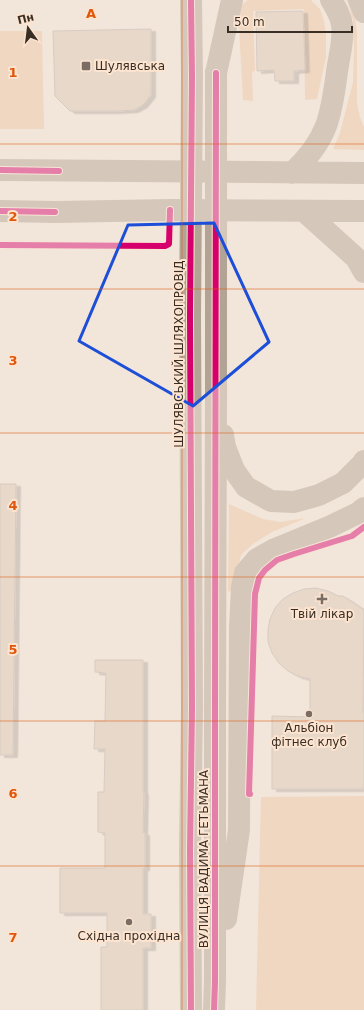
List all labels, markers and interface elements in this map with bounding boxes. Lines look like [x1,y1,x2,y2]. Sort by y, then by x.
text: A [86,6,96,21]
north arrow [8,8,48,48]
scale bar [228,8,352,34]
text: Пн [16,10,35,27]
text: 50 m [234,15,265,29]
place label: Шулявська [95,59,165,73]
marker: Шулявська [80,60,92,72]
text: 1 [8,65,18,80]
text: 2 [8,209,18,224]
street label: ШУЛЯВСЬКИЙ ШЛЯХОПРОВІД [171,260,186,448]
text: 3 [8,353,18,368]
text: 4 [8,498,18,513]
marker: Твій лікар [316,593,328,605]
place label: Твій лікар [290,607,353,621]
text: 5 [8,642,18,657]
marker: Альбіон фітнес клуб [304,709,314,719]
place label: Альбіон фітнес клуб [271,721,347,749]
street label: ВУЛИЦЯ ВАДИМА ГЕТЬМАНА [197,769,211,948]
text: 6 [8,786,18,801]
marker: Східна прохідна [124,917,134,927]
place label: Східна прохідна [78,929,180,943]
text: 7 [8,930,18,945]

